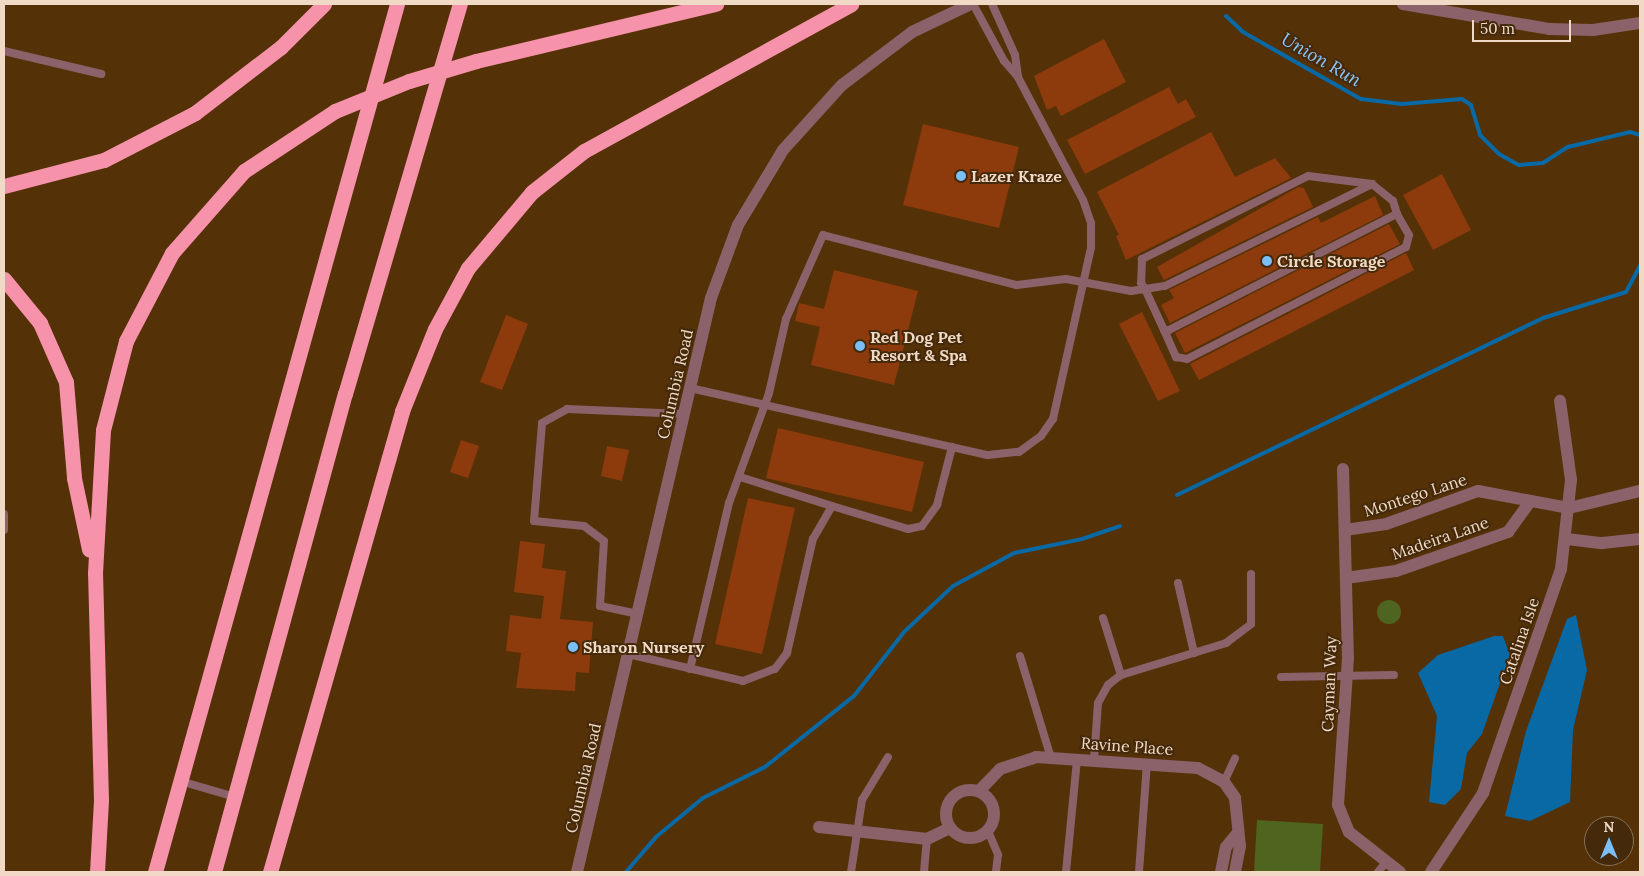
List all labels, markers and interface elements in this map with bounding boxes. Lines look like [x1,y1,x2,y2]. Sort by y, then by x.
scale bar [1474,10,1573,42]
text: 50 m [1480,19,1515,38]
water label: Union Run [1277,29,1365,91]
place label: Lazer Kraze [971,166,1062,186]
marker: Lazer Kraze [955,170,967,182]
place label: Circle Storage [1277,251,1385,271]
marker: Circle Storage [1261,255,1273,267]
street label: Columbia Road [653,327,697,441]
place label: Red Dog Pet Resort & Spa [870,327,967,365]
marker: Red Dog Pet Resort & Spa [854,340,866,352]
street label: Montego Lane [1361,469,1469,521]
street label: Madeira Lane [1389,512,1491,564]
street label: Catalina Isle [1495,595,1543,687]
street label: Cayman Way [1318,636,1340,732]
place label: Sharon Nursery [583,637,704,657]
marker: Sharon Nursery [567,641,579,653]
street label: Columbia Road [561,721,605,835]
street label: Ravine Place [1080,733,1174,759]
north arrow [1584,816,1634,866]
text: N [1604,818,1614,836]

